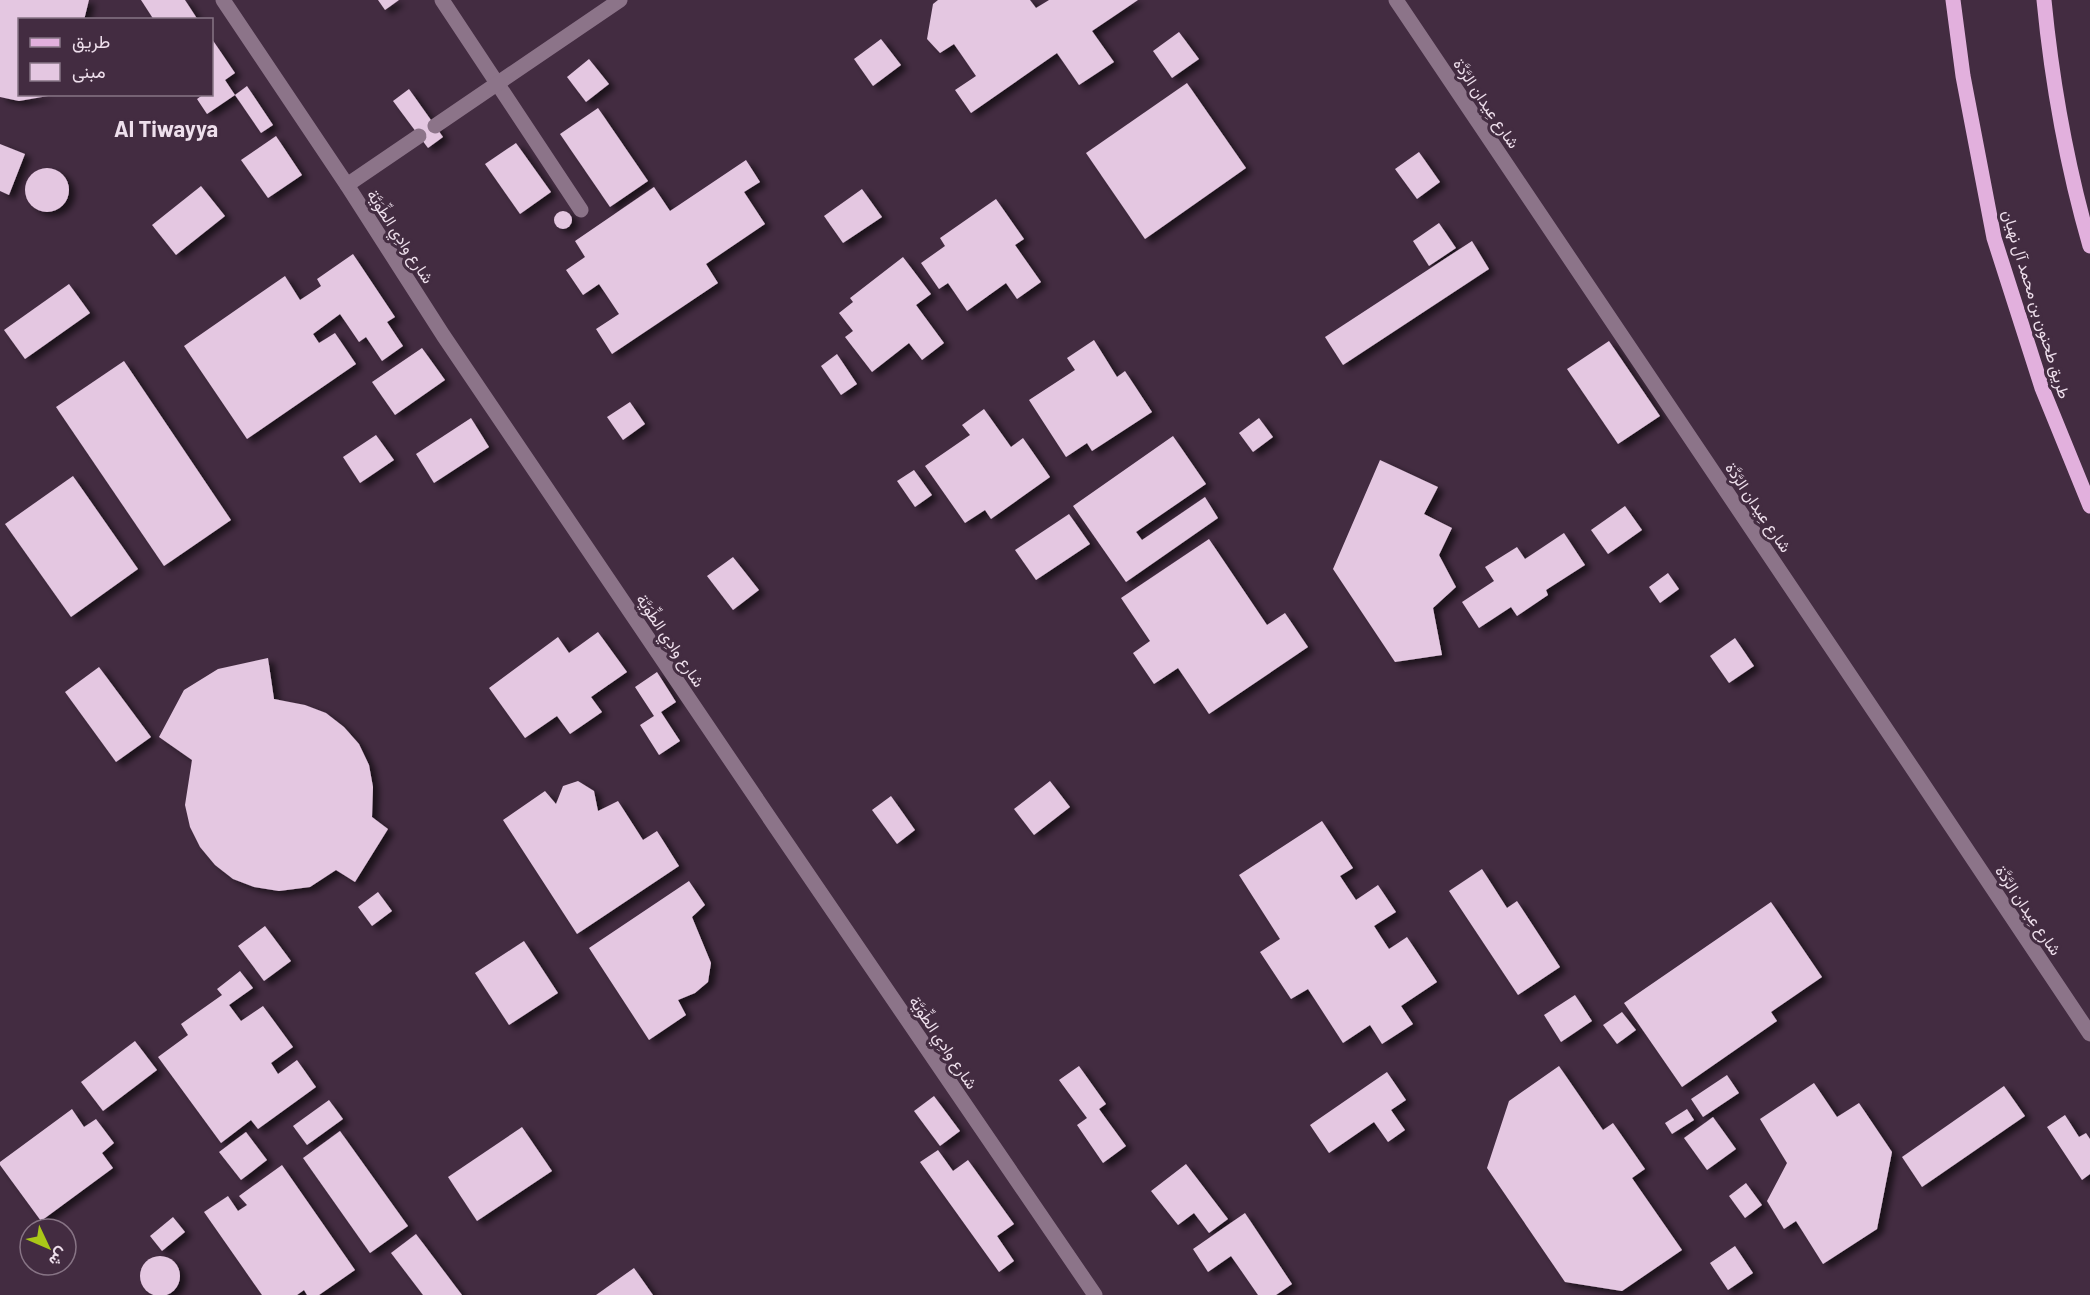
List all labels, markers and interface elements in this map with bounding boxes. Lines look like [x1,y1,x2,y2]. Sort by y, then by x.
legend [18,18,213,96]
text: طريق [72,30,110,53]
street label: شارع عِيدان الرَّدَّة [1448,55,1524,153]
text: مبنى [72,60,106,83]
district label: Al Tiwayya [114,115,218,141]
street label: شارع وادِي الطِّوَيَّة [359,185,439,289]
street label: طريق طحنون بن محمد آل نهيان [1997,207,2075,401]
street label: شارع عِيدان الرَّدَّة [1720,459,1796,557]
street label: شارع وادِي الطِّوَيَّة [629,589,710,693]
street label: شارع عِيدان الرَّدَّة [1990,862,2066,960]
street label: شارع وادِي الطِّوَيَّة [902,991,983,1095]
north arrow [18,1217,78,1277]
text: ش [45,1244,73,1271]

